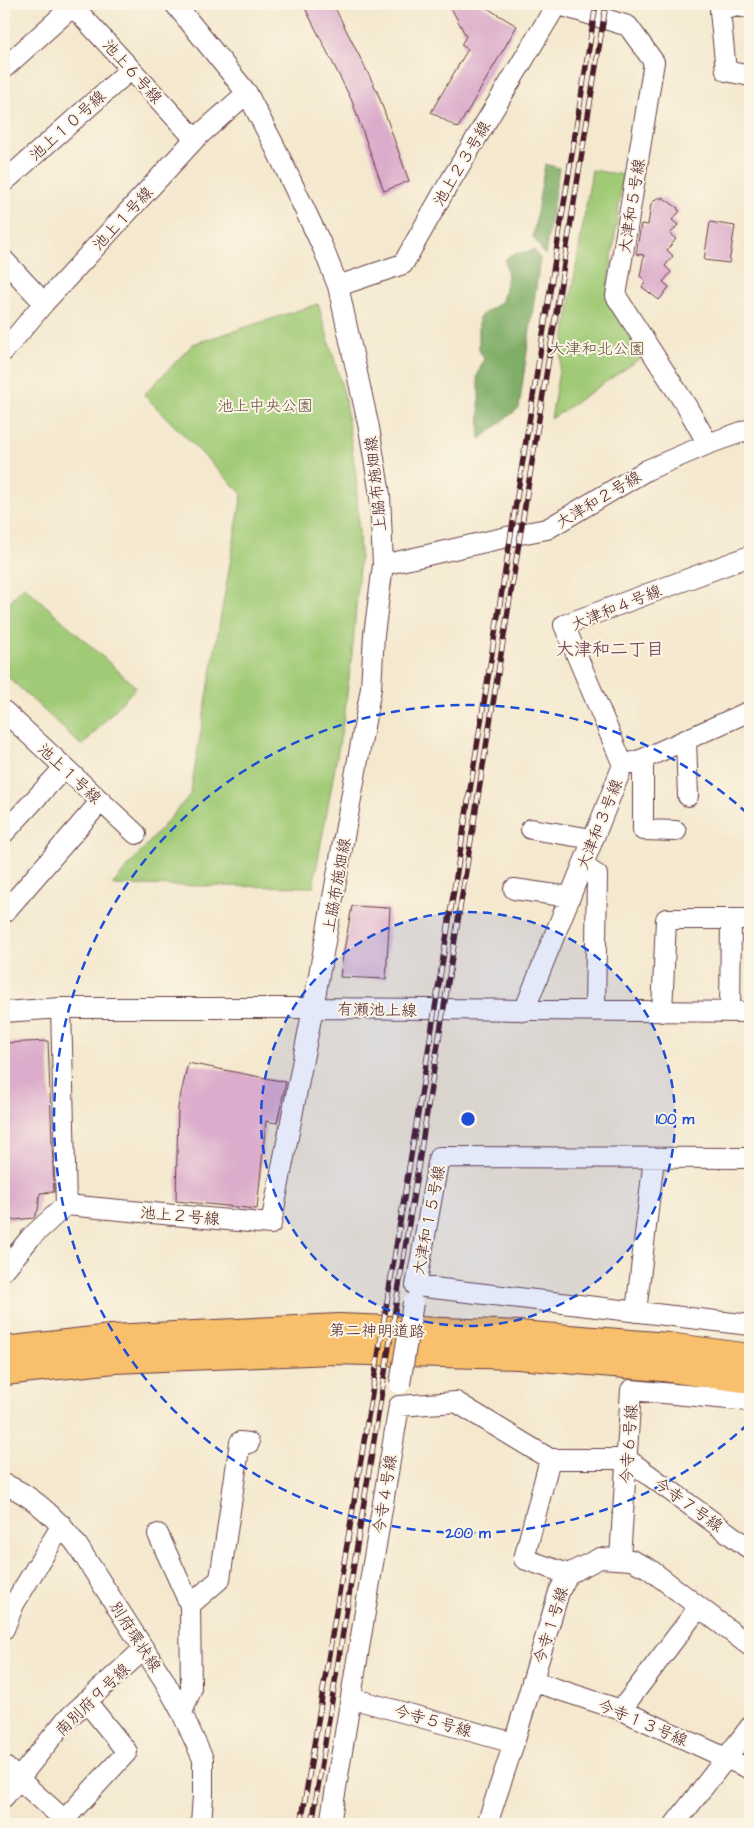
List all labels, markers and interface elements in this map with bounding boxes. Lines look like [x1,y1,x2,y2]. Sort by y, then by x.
street label: 池上６号線 [97,35,167,109]
street label: 池上１０号線 [25,85,111,166]
street label: 池上２３号線 [428,117,496,210]
street label: 大津和５号線 [614,157,650,255]
street label: 池上１号線 [87,182,158,255]
park label: 大津和北公園 [549,338,645,360]
park label: 池上中央公園 [217,395,313,417]
street label: 上脇布施畑線 [360,435,392,533]
street label: 大津和２号線 [552,466,645,534]
street label: 大津和４号線 [568,580,665,636]
district label: 大津和二丁目 [556,637,664,662]
street label: 池上１号線 [33,738,106,809]
street label: 大津和３号線 [572,776,628,873]
street label: 上脇布施畑線 [318,836,356,934]
street label: 有瀬池上線 [337,998,417,1022]
text: 100 m [656,1109,695,1130]
centre of rings [459,1110,477,1128]
street label: 大津和１５号線 [407,1163,450,1277]
street label: 池上２号線 [139,1202,221,1230]
street label: 第二神明道路 [329,1319,425,1343]
street label: 今寺６号線 [615,1403,643,1485]
street label: 今寺４号線 [368,1453,402,1535]
street label: 今寺７号線 [650,1472,727,1537]
text: 200 m [444,1523,491,1544]
street label: 今寺１号線 [528,1584,574,1667]
street label: 別府環状線 [104,1597,166,1676]
street label: 南別府９号線 [51,1658,135,1741]
street label: 今寺１３号線 [594,1694,691,1752]
street label: 今寺５号線 [391,1699,474,1743]

